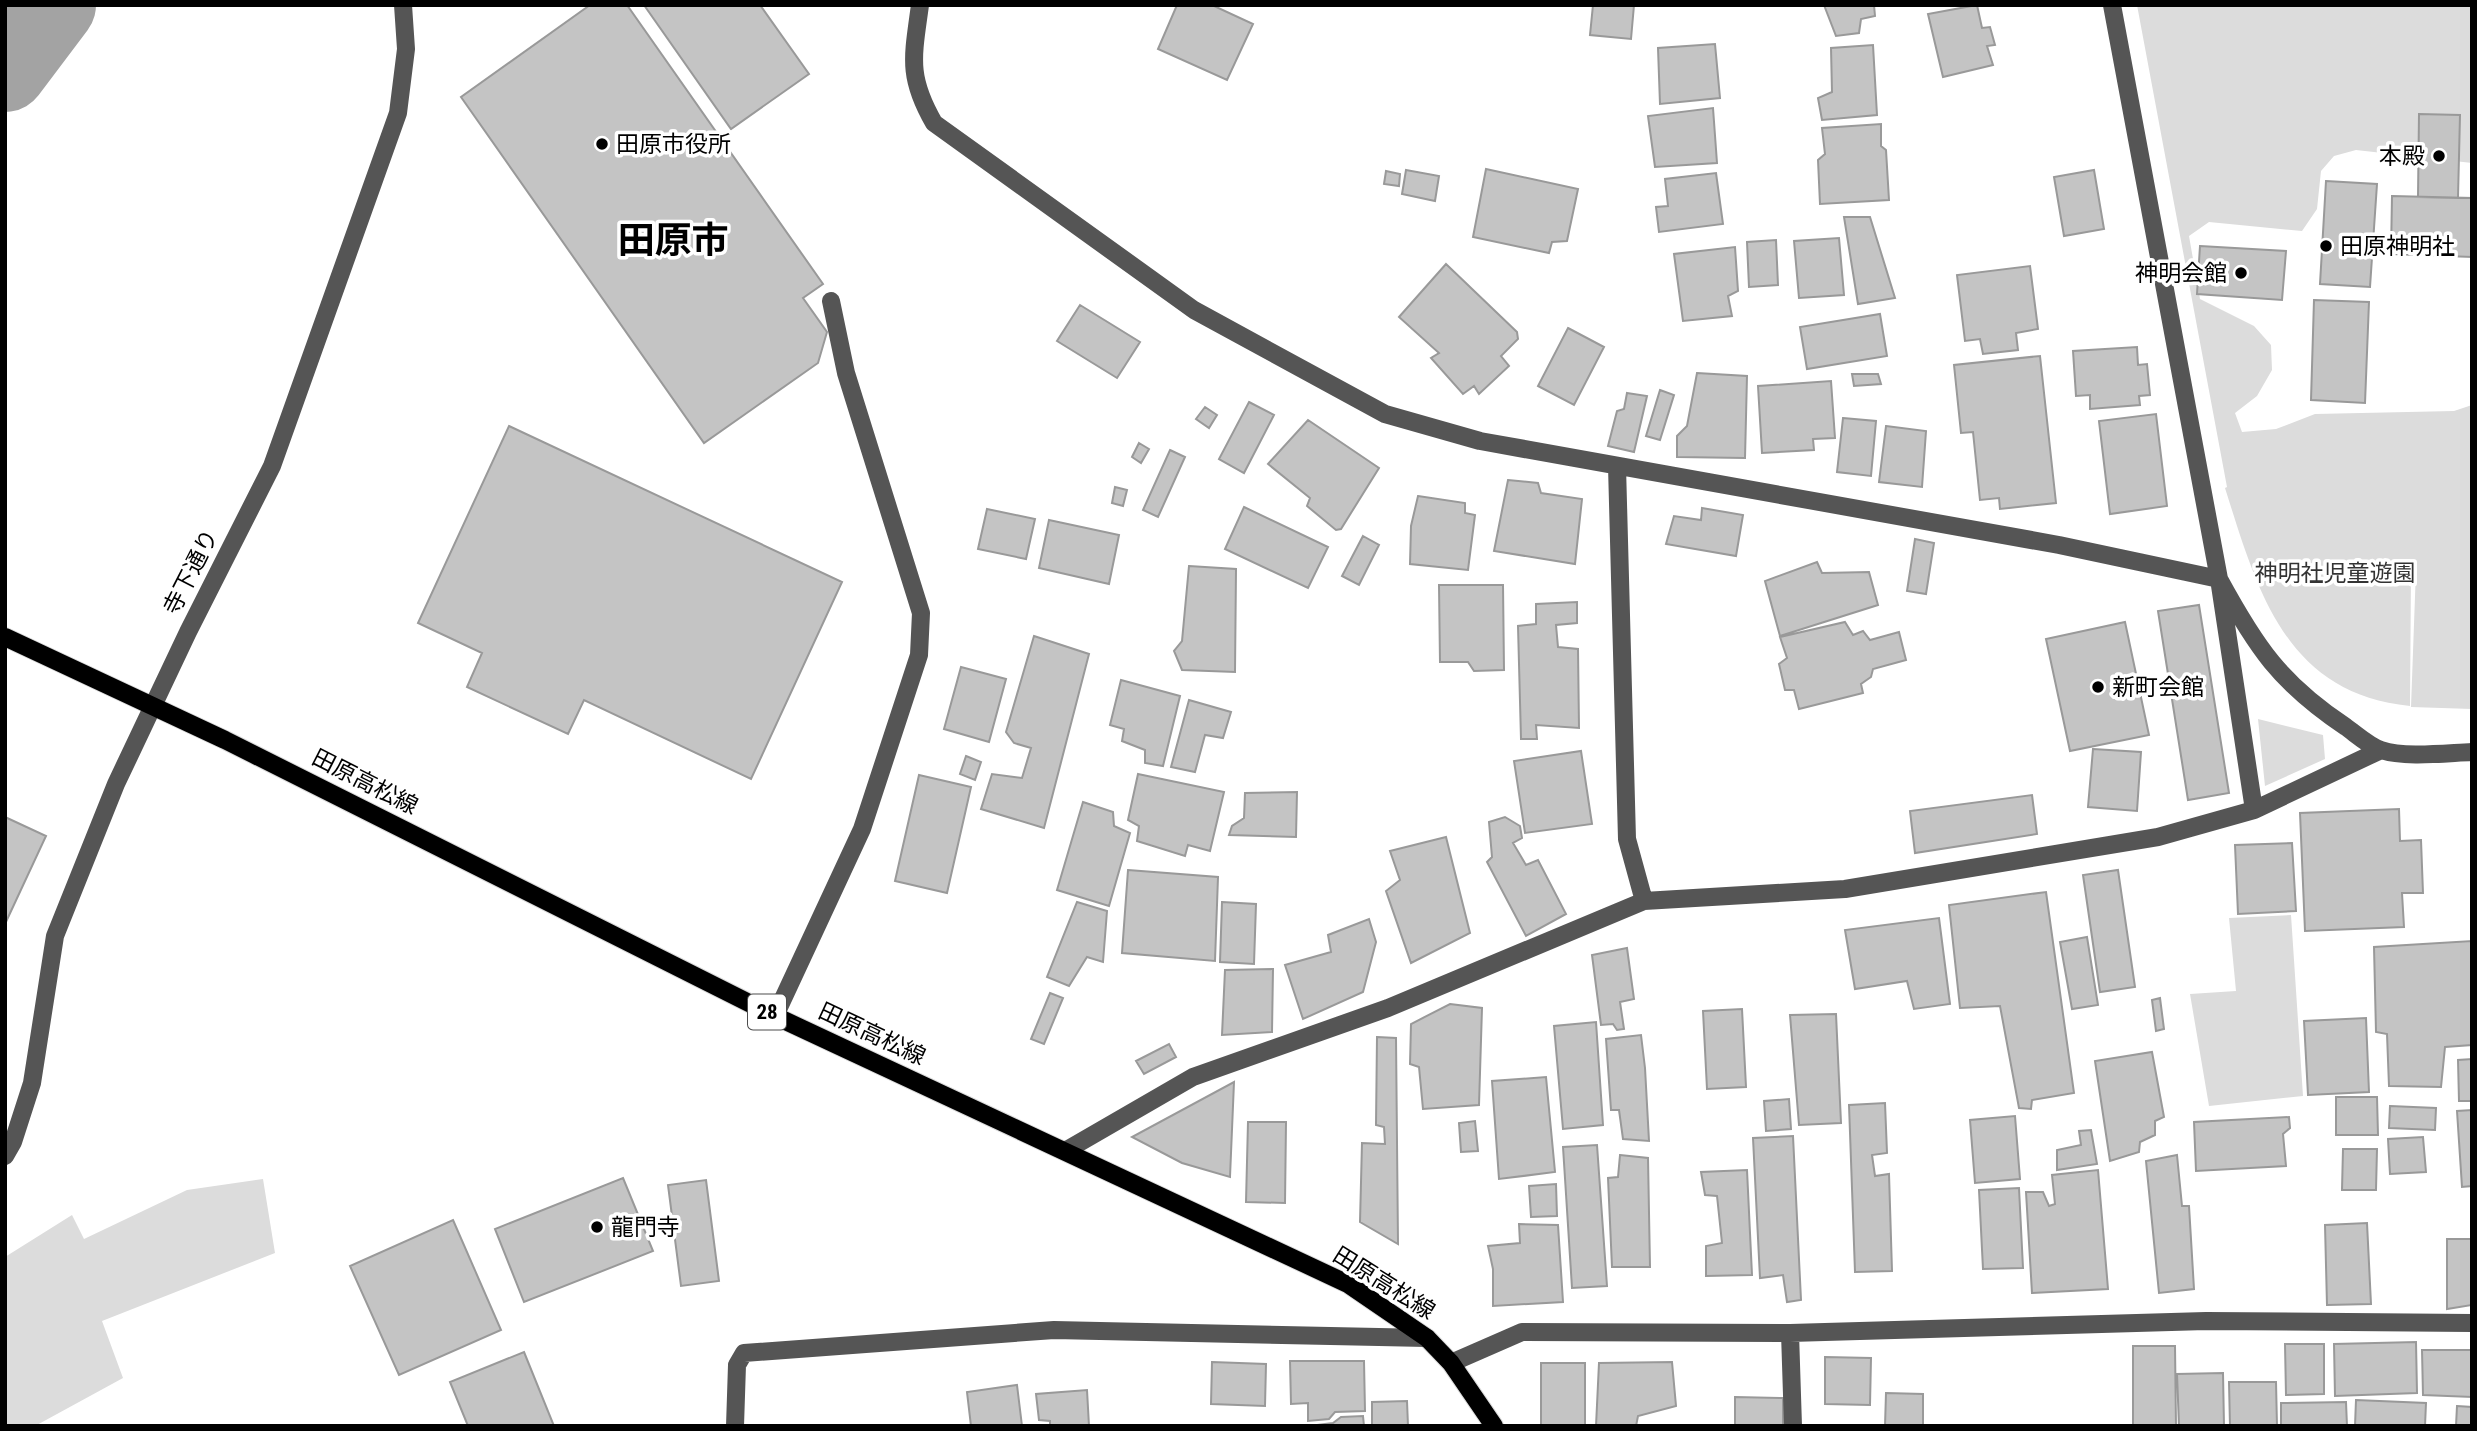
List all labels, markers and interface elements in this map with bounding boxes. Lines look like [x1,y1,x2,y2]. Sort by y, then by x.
place label: 田原市役所 [616,131,731,158]
marker: 田原市役所 [594,136,610,152]
place label: 本殿 [2379,143,2425,170]
marker: 本殿 [2431,148,2447,164]
district label: 田原市 [618,219,729,262]
place label: 田原神明社 [2340,233,2455,260]
marker: 田原神明社 [2318,238,2334,254]
place label: 神明会館 [2135,260,2227,287]
marker: 神明会館 [2233,265,2249,281]
street label: 寺下通り [158,525,224,619]
park label: 神明社児童遊園 [2255,560,2416,587]
place label: 新町会館 [2112,674,2204,701]
marker: 新町会館 [2090,679,2106,695]
street label: 田原高松線 [308,744,422,820]
road number: 28 [748,995,786,1030]
street label: 田原高松線 [814,997,930,1071]
place label: 龍門寺 [611,1214,680,1241]
marker: 龍門寺 [589,1219,605,1235]
street label: 田原高松線 [1328,1241,1440,1325]

